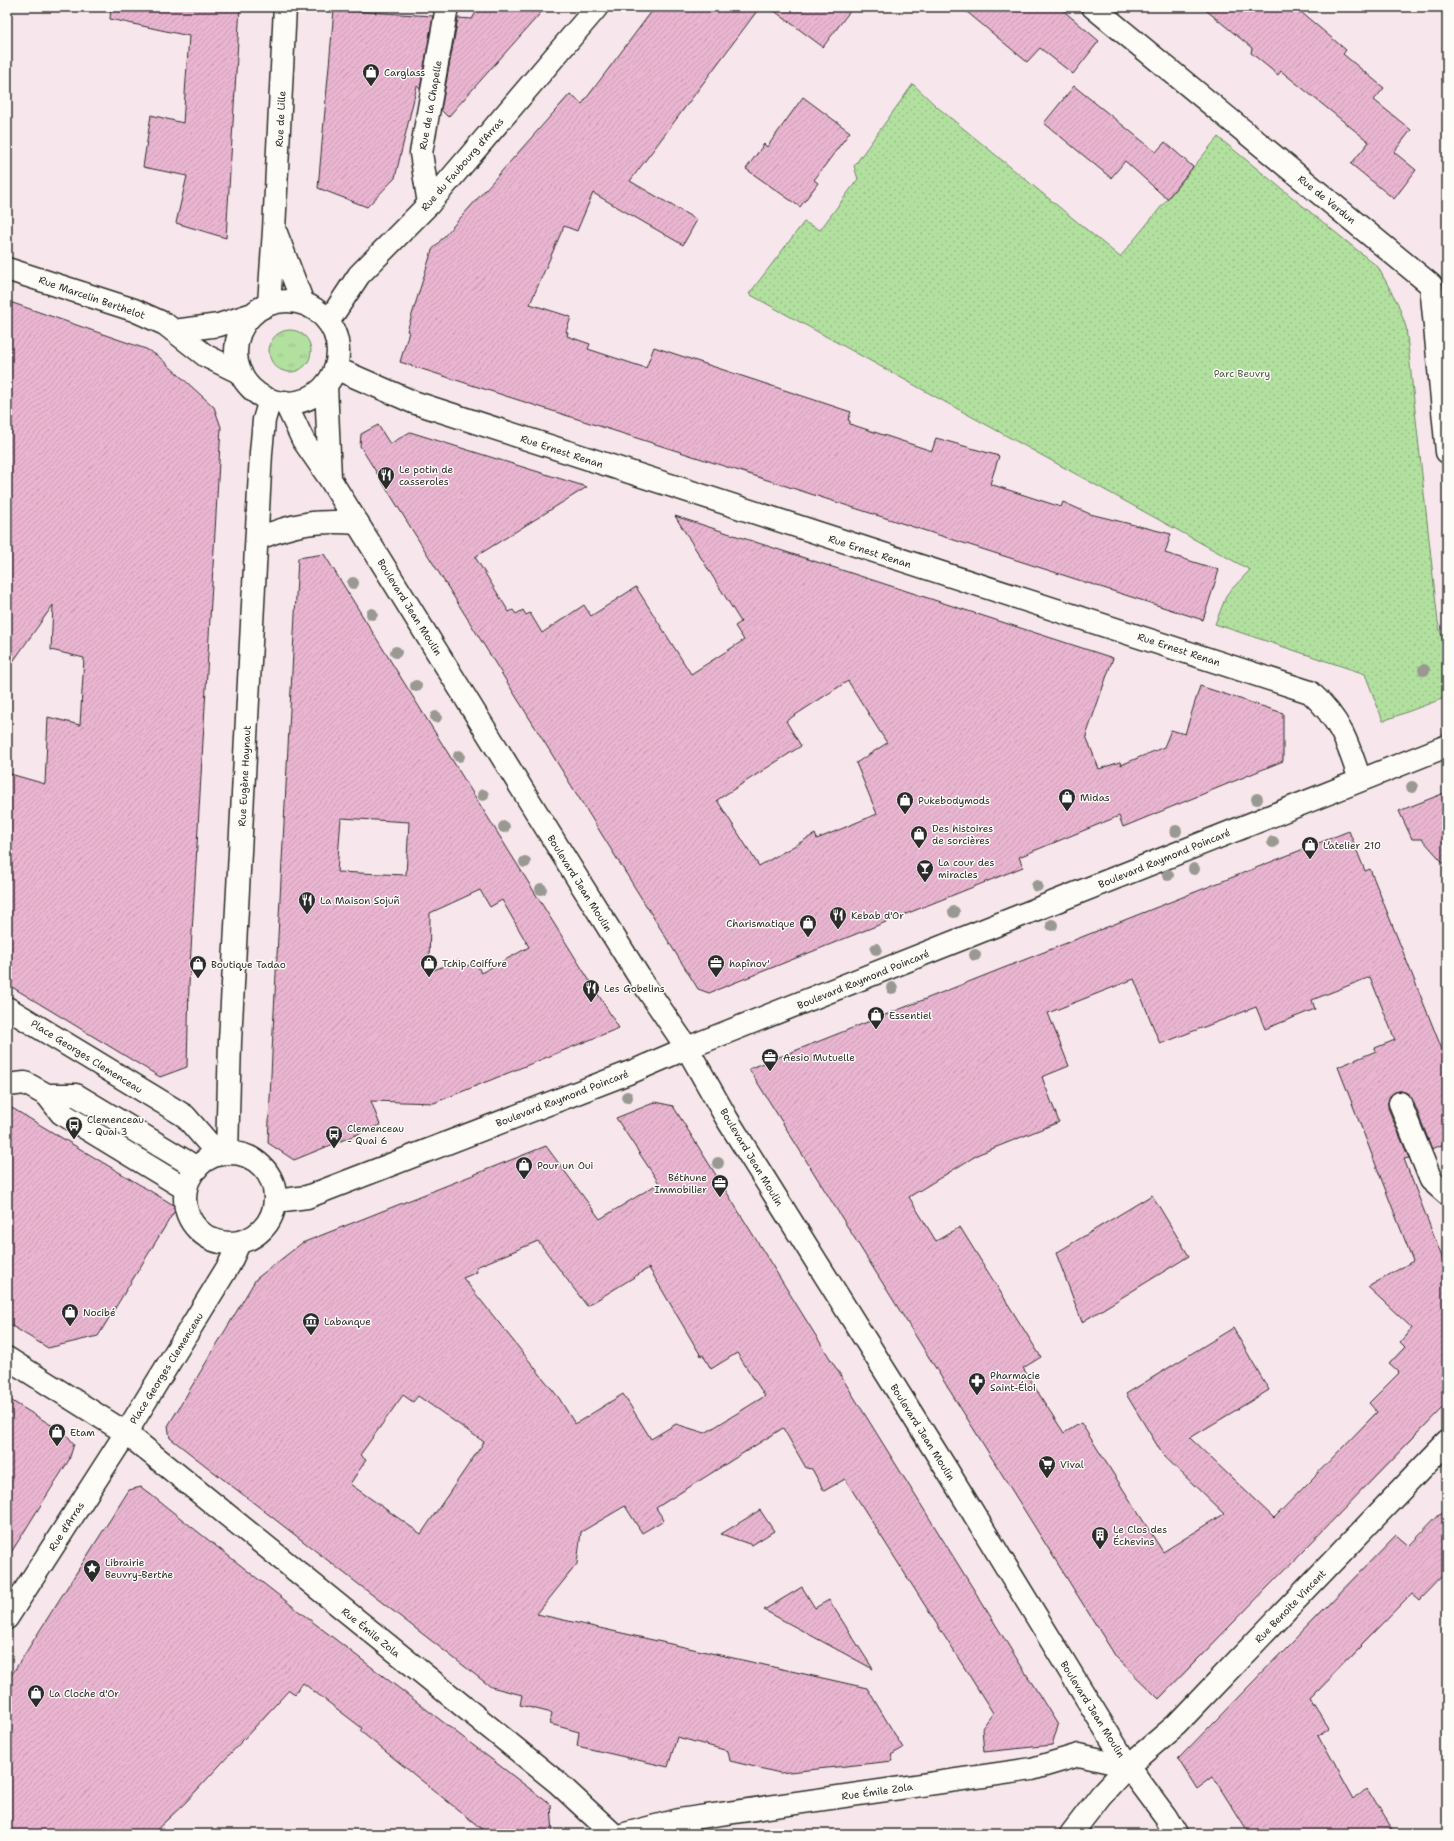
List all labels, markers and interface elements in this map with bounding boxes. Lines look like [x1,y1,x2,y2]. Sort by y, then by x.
street label: Rue de la Chapelle [416,59,445,151]
shop icon: Carglass [361,62,381,87]
place label: Carglass [384,66,425,79]
street label: Rue de Lille [273,90,288,147]
street label: Rue du Faubourg d'Arras [418,115,507,214]
street label: Rue de Verdun [1295,172,1358,227]
street label: Rue Marcelin Berthelot [37,273,147,322]
park label: Parc Beuvry [1214,367,1271,380]
street label: Rue Ernest Renan [519,432,605,471]
place label: Le potin de casseroles [399,463,454,488]
restaurant icon: Le potin de casseroles [376,465,396,490]
street label: Rue Ernest Renan [827,532,913,571]
street label: Boulevard Jean Moulin [374,556,445,658]
street label: Rue Ernest Renan [1136,630,1222,669]
street label: Rue Eugène Haynaut [235,725,254,827]
shop icon: Midas [1057,787,1077,812]
shop icon: Pukebodymods [895,790,915,815]
place label: Midas [1080,791,1110,804]
place label: Pukebodymods [918,794,990,807]
place label: Des histoires de sorcières [932,822,993,847]
shop icon: Des histoires de sorcières [909,824,929,849]
street label: Boulevard Raymond Poincaré [1096,826,1232,891]
street label: Boulevard Jean Moulin [544,832,615,934]
shop icon: L’atelier 210 [1300,835,1320,860]
place label: L’atelier 210 [1323,839,1381,852]
place label: La cour des miracles [938,856,994,881]
bar icon: La cour des miracles [915,858,935,883]
restaurant icon: La Maison Sojuñ [297,890,317,915]
place label: La Maison Sojuñ [320,894,400,907]
restaurant icon: Kebab d'Or [828,905,848,930]
place label: Kebab d'Or [851,909,904,922]
shop icon: Charismatique [798,913,818,938]
place label: Charismatique [726,917,795,930]
street label: Boulevard Raymond Poincaré [795,947,931,1012]
shop icon: Tchip Coiffure [419,953,439,978]
office icon: hapînov' [706,953,726,978]
shop icon: Boutique Tadao [188,954,208,979]
place label: Tchip Coiffure [442,957,507,970]
place label: hapînov' [729,957,770,970]
place label: Boutique Tadao [211,958,286,971]
restaurant icon: Les Gobelins [581,978,601,1003]
place label: Les Gobelins [604,982,665,995]
shop icon: Essentiel [866,1005,886,1030]
place label: Essentiel [889,1009,932,1022]
street label: Place Georges Clemenceau [28,1017,145,1096]
office icon: Aesio Mutuelle [760,1047,780,1072]
place label: Aesio Mutuelle [783,1051,855,1064]
street label: Boulevard Raymond Poincaré [494,1067,631,1130]
street label: Boulevard Jean Moulin [717,1106,786,1209]
place label: Clemenceau - Quai 3 [87,1113,144,1138]
bus stop icon: Clemenceau - Quai 3 [64,1115,84,1140]
place label: Clemenceau - Quai 6 [347,1122,404,1147]
bus stop icon: Clemenceau - Quai 6 [324,1124,344,1149]
shop icon: Pour un Oui [514,1155,534,1180]
place label: Pour un Oui [537,1159,594,1172]
place label: Béthune Immobilier [654,1171,707,1196]
office icon: Béthune Immobilier [710,1173,730,1198]
shop icon: Nocibé [60,1302,80,1327]
place label: Nocibé [83,1306,116,1319]
street label: Place Georges Clemenceau [127,1310,206,1427]
museum icon: Labanque [301,1311,321,1336]
place label: Labanque [324,1315,371,1328]
place label: Pharmacie Saint-Éloi [990,1369,1040,1394]
pharmacy icon: Pharmacie Saint-Éloi [967,1371,987,1396]
street label: Boulevard Jean Moulin [887,1381,958,1483]
shop icon: Etam [47,1422,67,1447]
place label: Etam [70,1426,95,1439]
supermarket icon: Vival [1037,1454,1057,1479]
place label: Vival [1060,1458,1084,1471]
street label: Rue d'Arras [46,1499,87,1553]
place label: Le Clos des Échevins [1113,1523,1167,1548]
building icon: Le Clos des Échevins [1090,1525,1110,1550]
place label: Librairie Beuvry-Berthe [105,1556,174,1581]
place icon: Librairie Beuvry-Berthe [82,1558,102,1583]
street label: Rue Benoite Vincent [1252,1567,1329,1646]
street label: Rue Émile Zola [339,1605,403,1660]
street label: Boulevard Jean Moulin [1057,1658,1128,1760]
shop icon: La Cloche d'Or [26,1683,46,1708]
place label: La Cloche d'Or [49,1687,119,1700]
street label: Rue Émile Zola [841,1780,914,1803]

